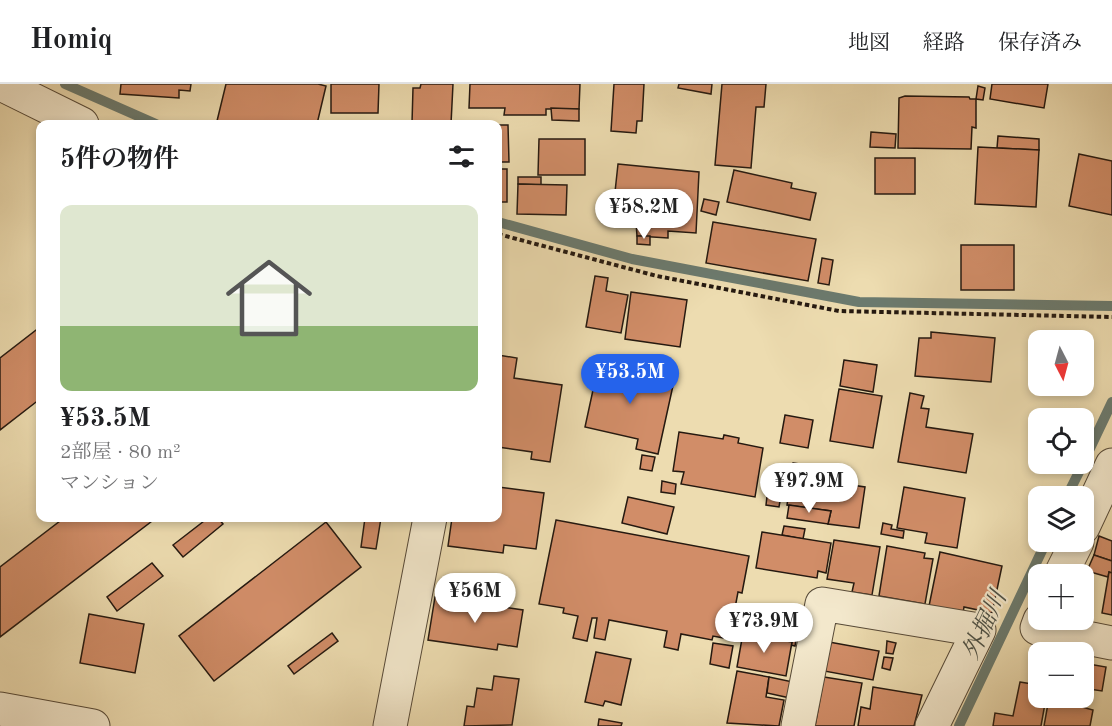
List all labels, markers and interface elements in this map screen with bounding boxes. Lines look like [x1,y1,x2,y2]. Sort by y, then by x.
text: Homiq [30,27,113,55]
text: 地図 [848,33,890,54]
text: 経路 [923,33,965,54]
text: 保存済み [998,33,1082,54]
icon: filters [445,140,478,173]
text: 5件の物件 [60,147,179,173]
pin: ¥58.2M [595,189,693,240]
text: ¥58.2M [609,198,679,218]
icon: home [215,244,323,352]
north arrow [1028,330,1094,396]
map controls [1028,330,1094,708]
pin: ¥53.5M [581,354,679,405]
text: ¥53.5M [595,363,665,383]
text: ¥53.5M [60,406,151,432]
button: locate [1028,408,1094,474]
text: 2部屋 · 80 m² [60,443,181,463]
pin: ¥97.9M [760,463,858,514]
text: ¥97.9M [774,472,844,492]
text: マンション [60,474,159,494]
button: layers [1028,486,1094,552]
button: + [1028,564,1094,630]
pin: ¥56M [439,573,511,624]
text: ¥56M [449,582,501,602]
water label: 外掘川 [957,584,1013,664]
pin: ¥73.9M [715,603,813,654]
text: ¥73.9M [729,612,799,632]
button: − [1028,642,1094,708]

